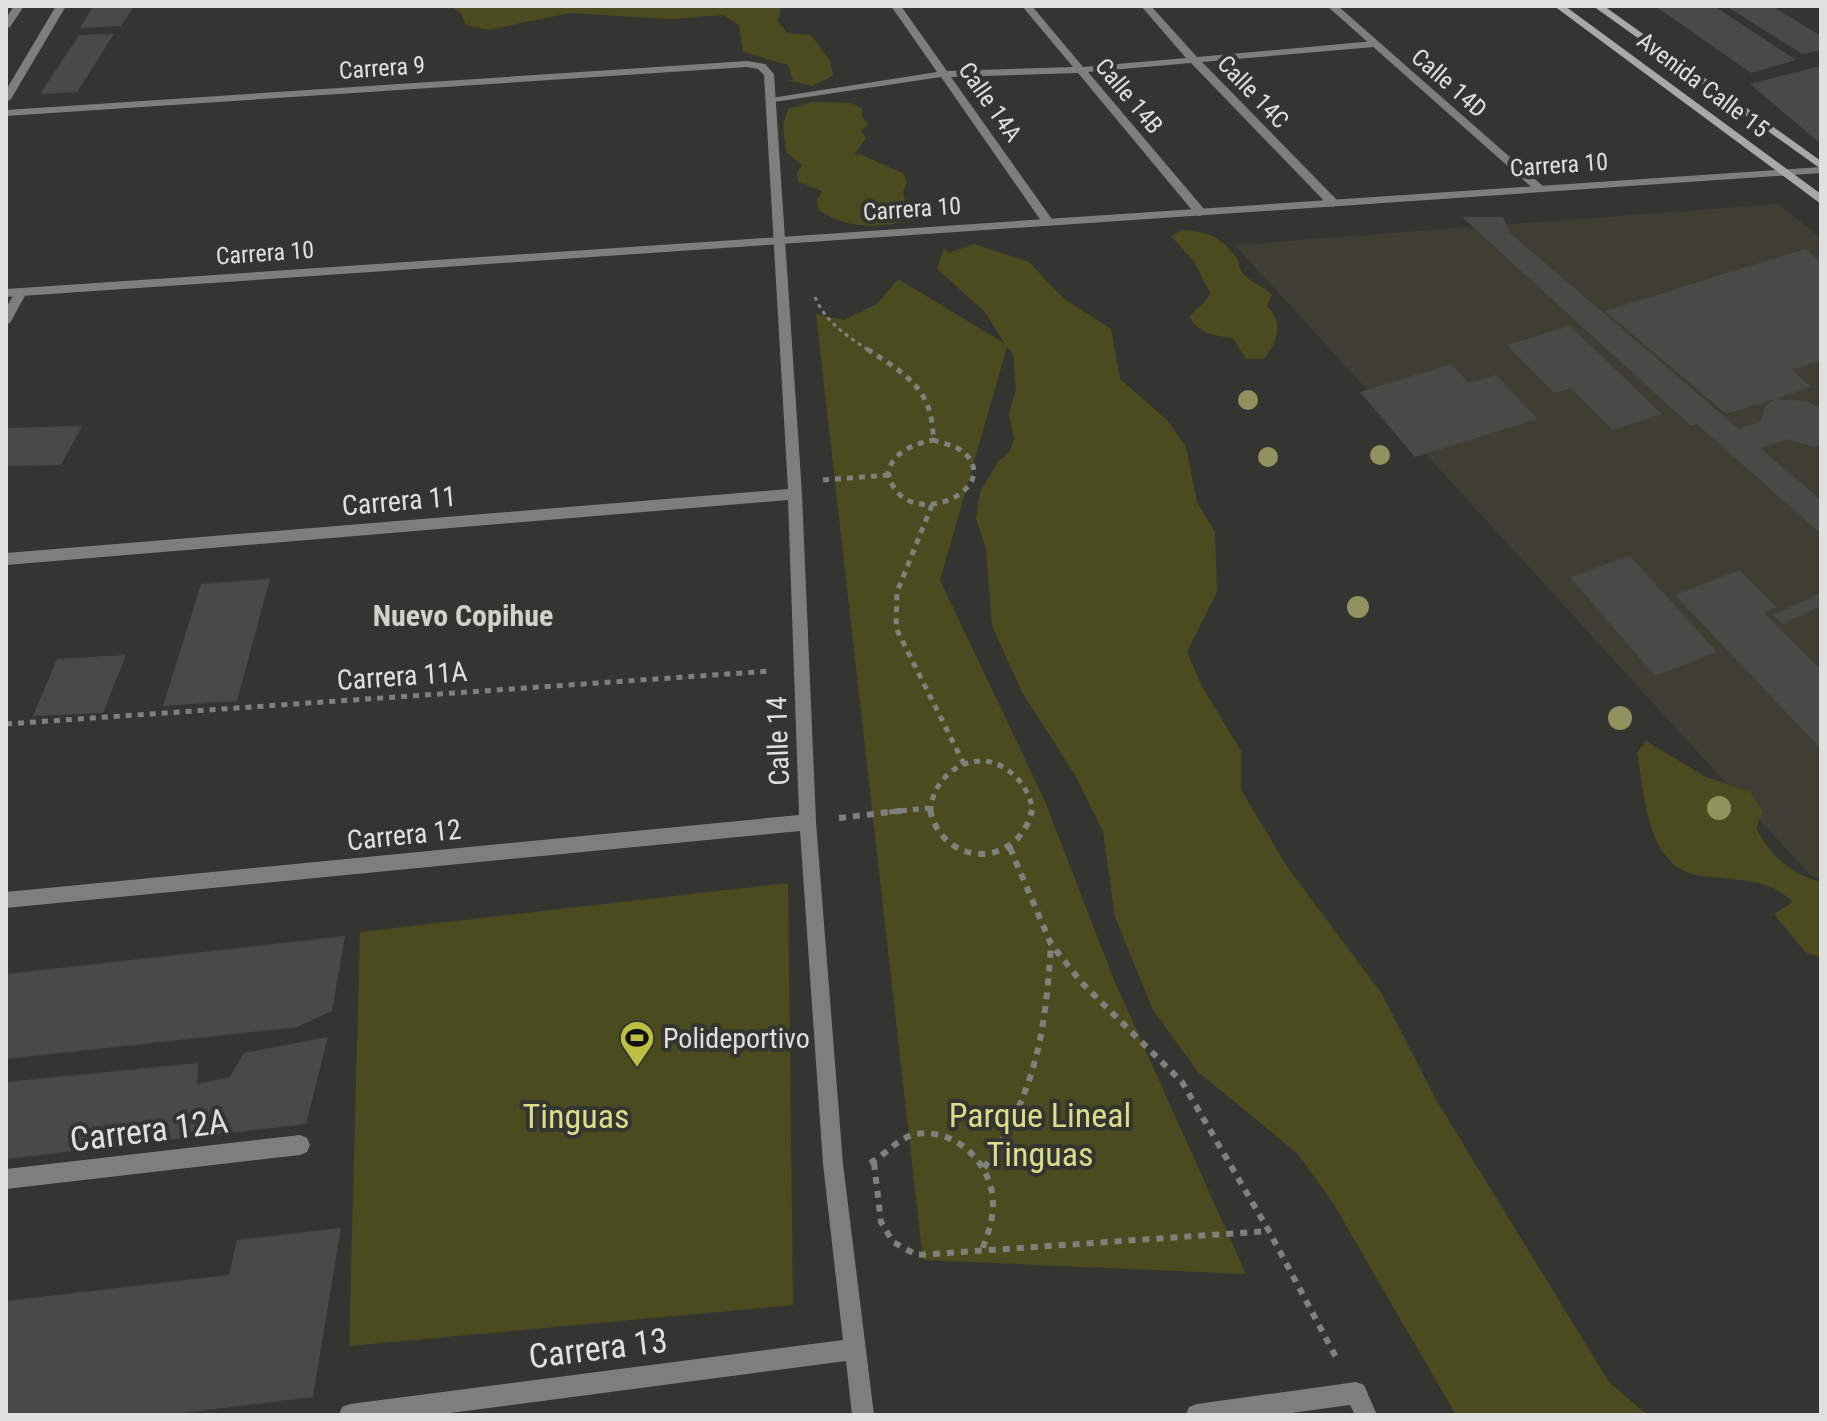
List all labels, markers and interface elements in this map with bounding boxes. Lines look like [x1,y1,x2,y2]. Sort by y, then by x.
street label: Avenida Calle 15 [1632,27,1774,143]
street label: Calle 14D [1406,43,1492,123]
street label: Calle 14C [1212,50,1294,134]
street label: Carrera 9 [338,51,426,85]
street label: Calle 14B [1089,53,1169,139]
street label: Calle 14A [953,57,1027,147]
street label: Carrera 10 [1509,148,1609,182]
street label: Carrera 10 [862,192,962,226]
street label: Carrera 10 [215,236,315,270]
street label: Carrera 11 [340,480,458,522]
district label: Nuevo Copihue [373,598,553,633]
street label: Carrera 11A [336,655,468,697]
street label: Calle 14 [760,696,796,786]
street label: Carrera 12 [345,813,463,857]
sports icon: Polideportivo [618,1019,656,1069]
place label: Polideportivo [663,1022,810,1055]
park label: Parque Lineal Tinguas [949,1095,1131,1174]
park label: Tinguas [523,1096,629,1136]
street label: Carrera 12A [68,1100,230,1160]
street label: Carrera 13 [526,1320,670,1376]

